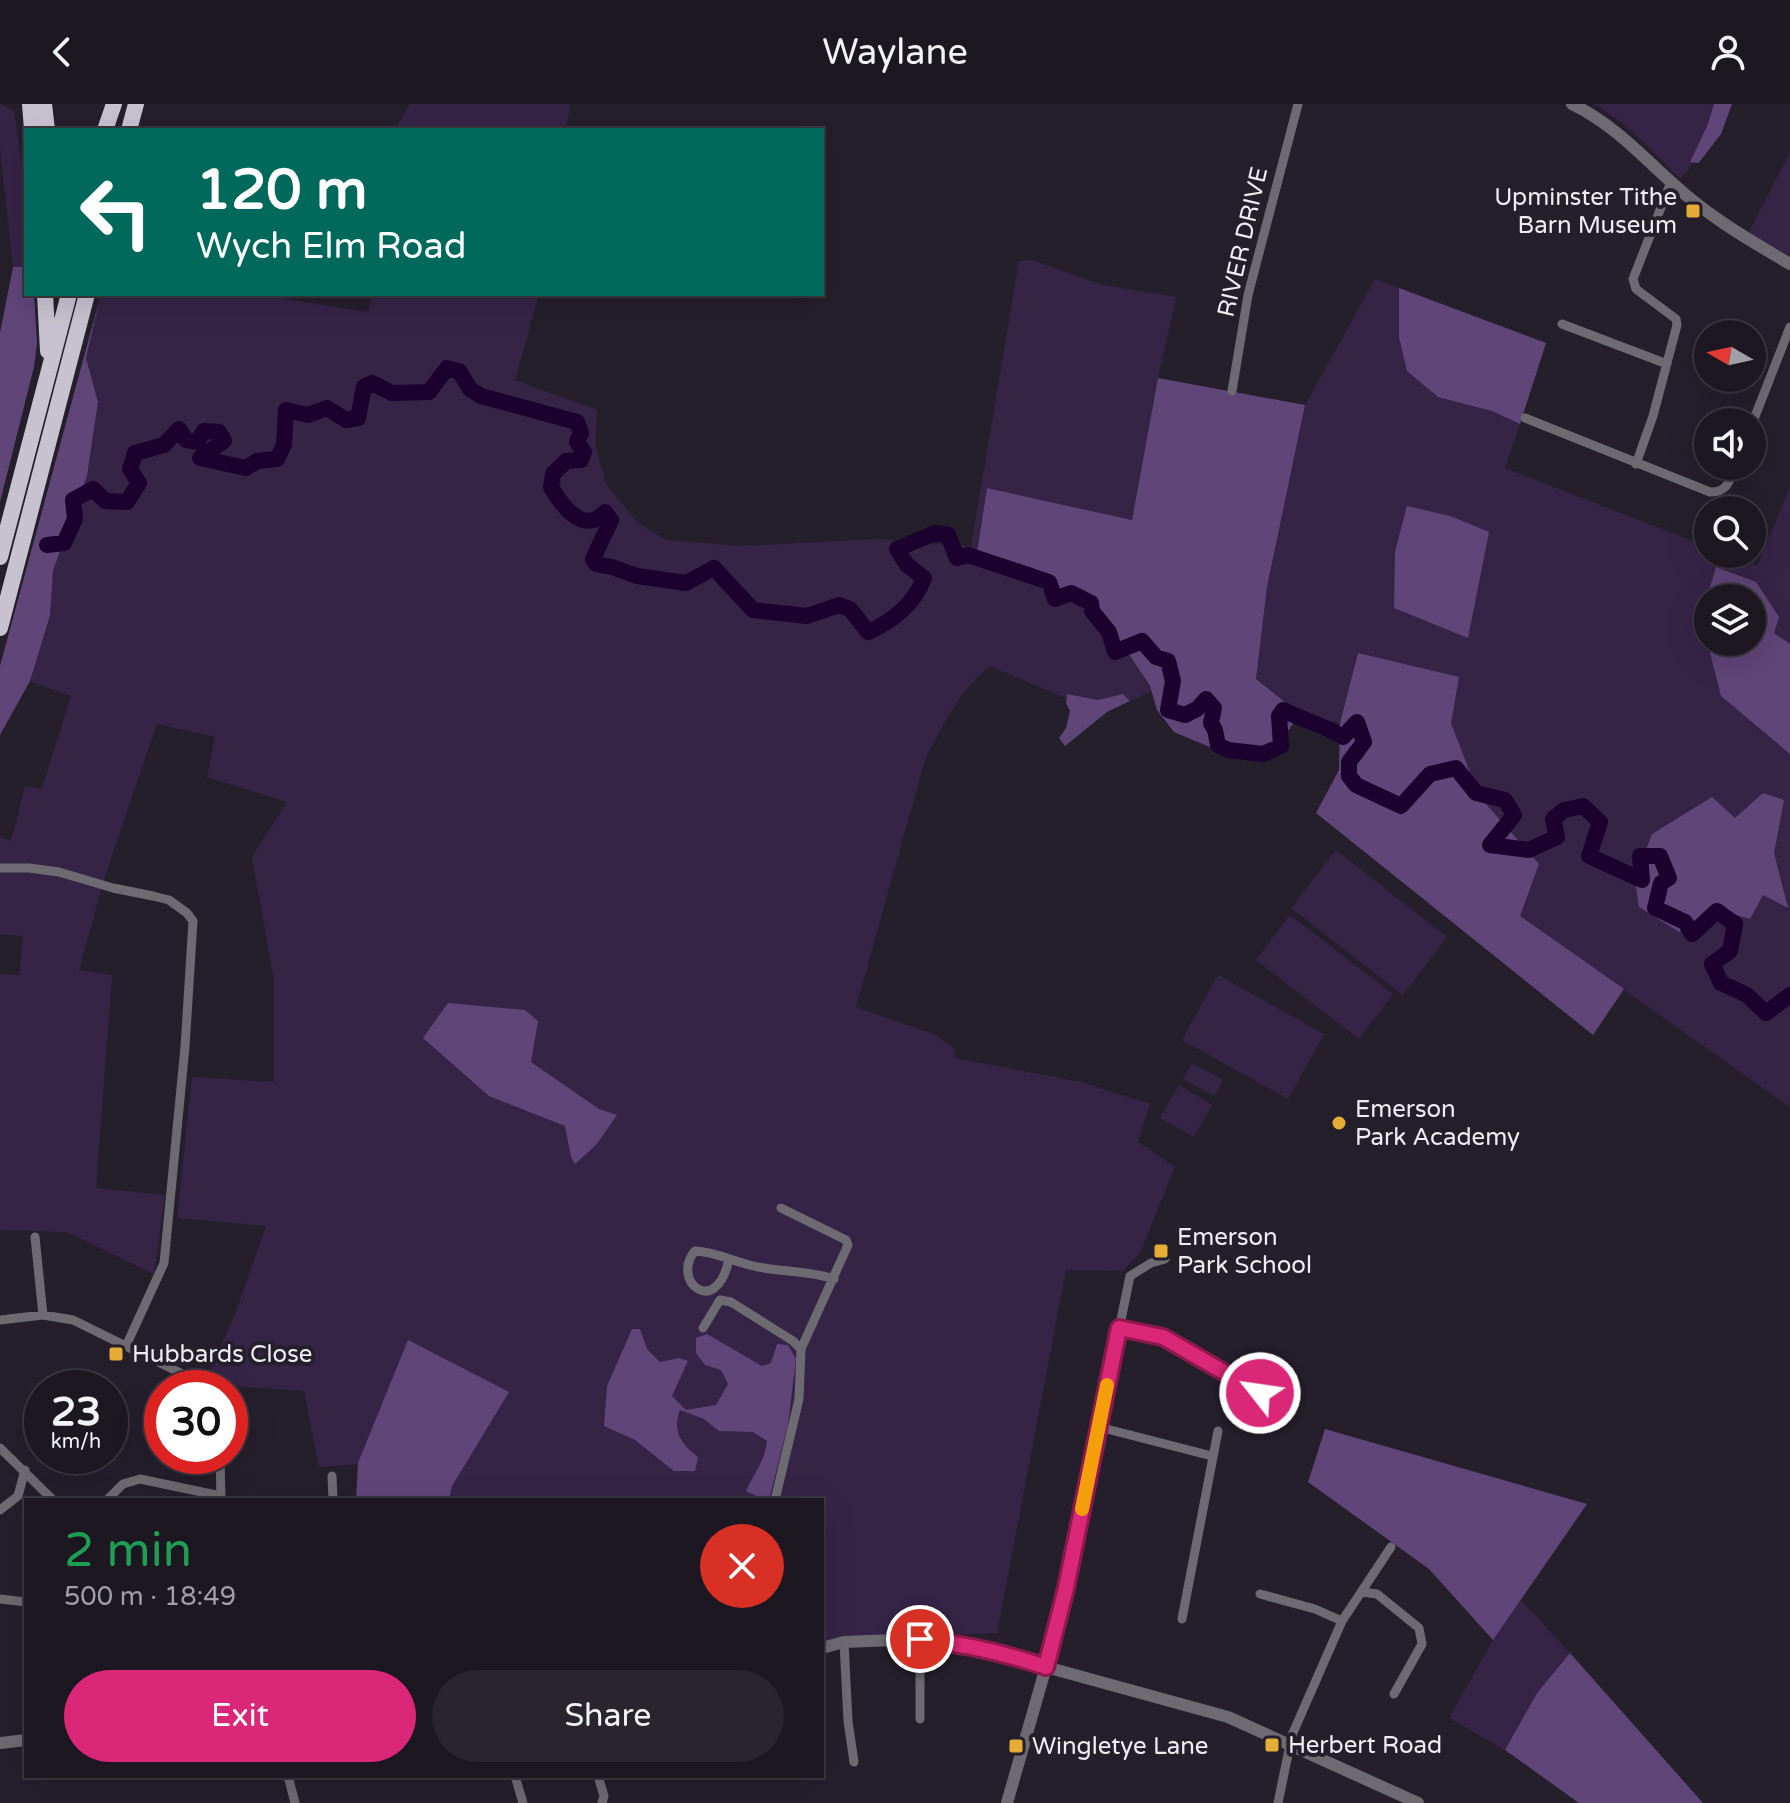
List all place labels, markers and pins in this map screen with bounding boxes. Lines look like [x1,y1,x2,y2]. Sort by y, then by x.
place label: Upminster Tithe Barn Museum [1494,183,1677,240]
marker: Upminster Tithe Barn Museum [1684,202,1702,220]
place label: Emerson Park Academy [1355,1095,1520,1152]
marker: Emerson Park Academy [1330,1114,1348,1132]
place label: Emerson Park School [1177,1223,1312,1280]
marker: Emerson Park School [1152,1242,1170,1260]
place label: Hubbards Close [132,1340,312,1369]
marker: Hubbards Close [107,1345,125,1363]
pin [886,1605,954,1673]
place label: Herbert Road [1288,1731,1442,1760]
place label: Wingletye Lane [1032,1732,1208,1761]
marker: Herbert Road [1263,1736,1281,1754]
marker: Wingletye Lane [1007,1737,1025,1755]

